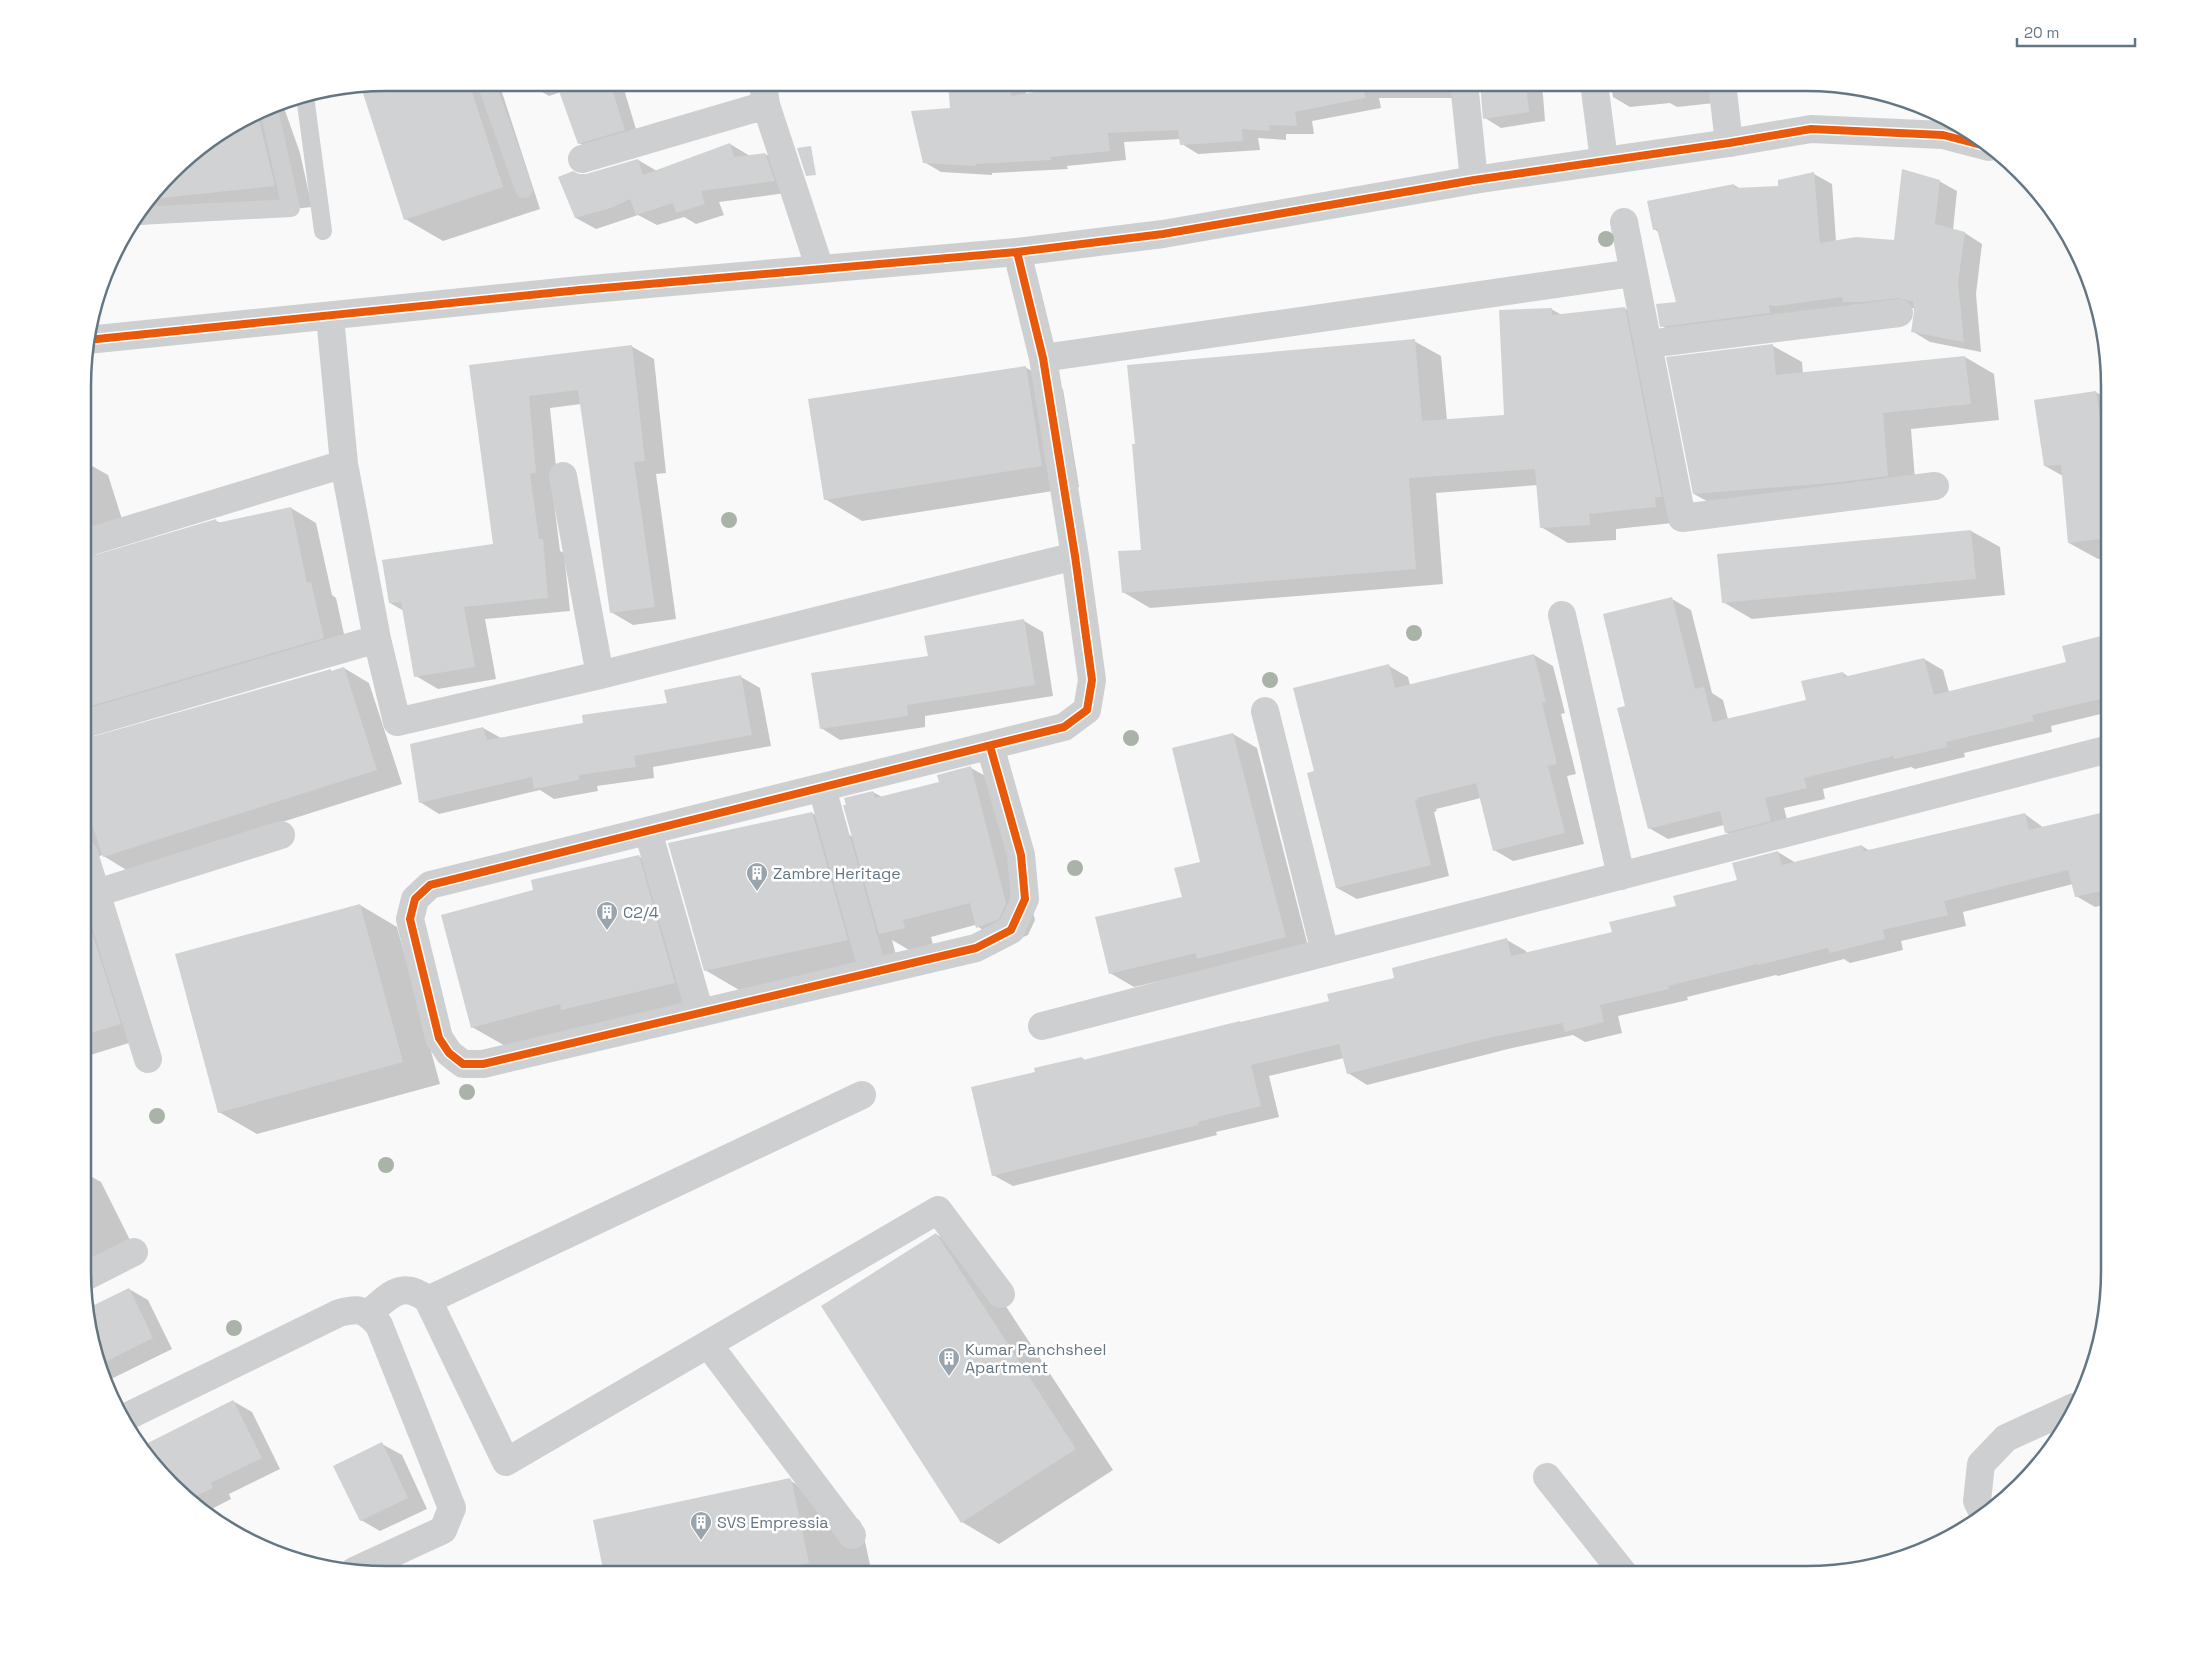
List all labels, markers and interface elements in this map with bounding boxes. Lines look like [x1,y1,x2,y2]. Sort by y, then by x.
scale bar [2017,15,2134,47]
text: 20 m [2024,23,2059,42]
building icon: Zambre Heritage [745,861,769,892]
place label: Zambre Heritage [773,863,901,884]
building icon: C2/4 [595,900,619,931]
place label: C2/4 [623,902,659,923]
place label: Kumar Panchsheel Apartment [965,1339,1106,1378]
building icon: Kumar Panchsheel Apartment [937,1346,961,1377]
building icon: SVS Empressia [689,1510,713,1541]
place label: SVS Empressia [717,1512,829,1533]

